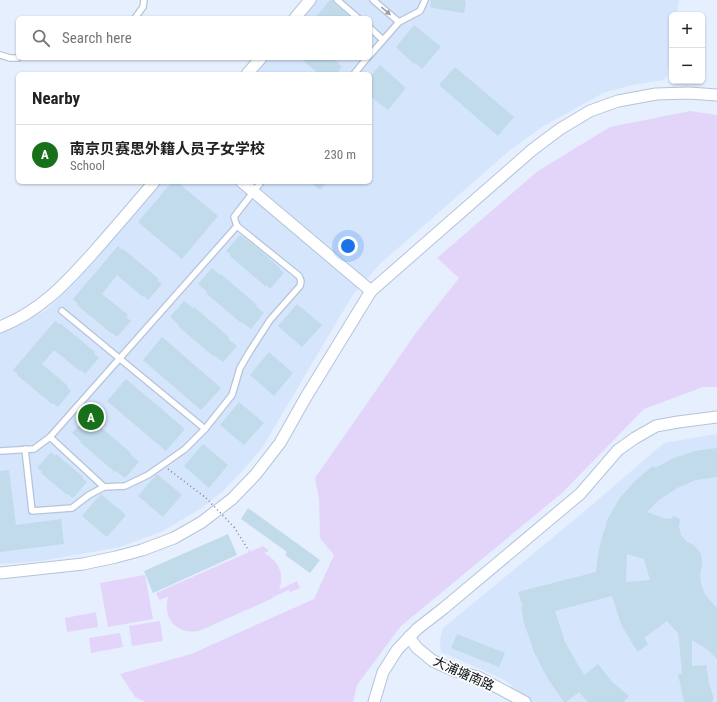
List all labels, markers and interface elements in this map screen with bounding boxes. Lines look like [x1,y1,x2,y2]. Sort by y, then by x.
one-way arrow [381,6,391,15]
map controls [669,12,705,84]
button: + [669,12,705,48]
search box [16,16,372,60]
icon: search [30,27,52,49]
text: Search here [62,29,132,47]
button: − [669,48,705,84]
text: Nearby [32,88,80,108]
text: 南京贝赛思外籍人员子女学校 [70,140,265,158]
text: A [41,147,49,162]
text: 230 m [324,147,356,162]
text: School [70,158,105,173]
your location [338,236,358,256]
pin: A [78,402,104,432]
street label: 大浦塘南路 [431,653,497,694]

